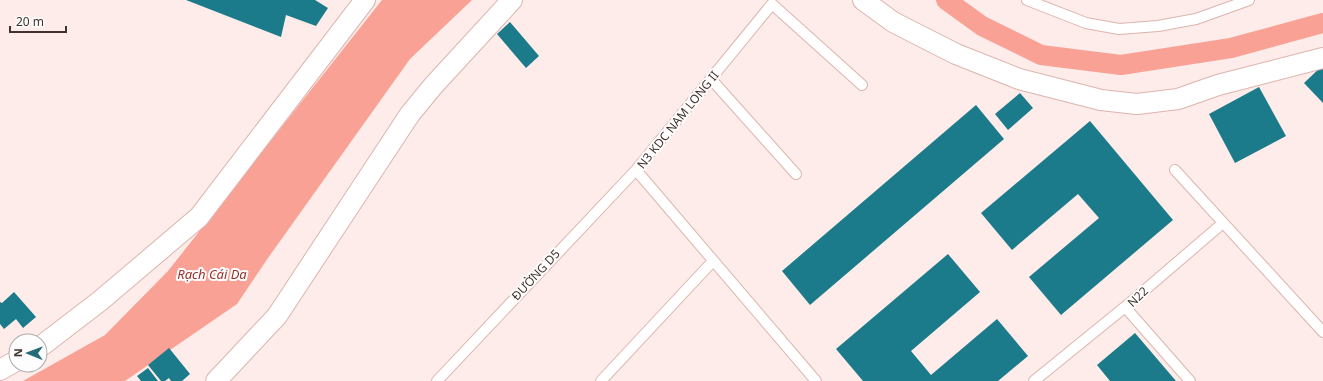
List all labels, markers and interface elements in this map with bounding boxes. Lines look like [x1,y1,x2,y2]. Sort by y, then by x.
scale bar [10,8,66,34]
text: 20 m [16,13,44,30]
street label: N3 KDC NAM LONG II [633,67,722,172]
street label: ĐƯỜNG D5 [508,245,564,304]
water label: Rạch Cái Da [177,265,247,283]
street label: N22 [1124,282,1152,311]
north arrow [8,333,48,373]
text: N [10,348,25,357]

